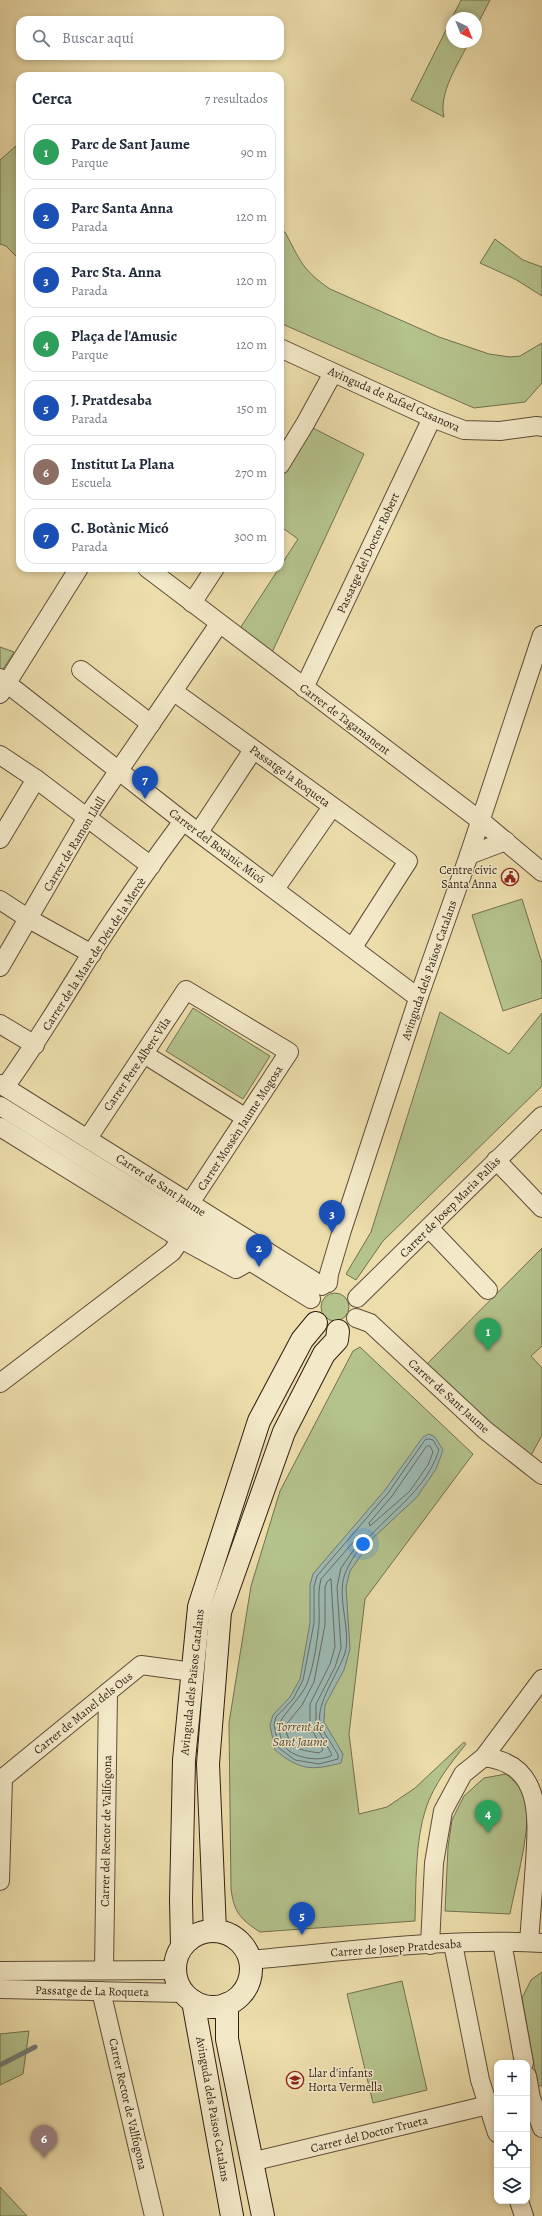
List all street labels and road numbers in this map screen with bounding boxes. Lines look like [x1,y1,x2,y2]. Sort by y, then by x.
street label: Avinguda de Rafael Casanova [325,362,463,435]
street label: Passatge del Doctor Robert [333,490,403,616]
street label: Carrer de Tagamanent [296,680,394,758]
street label: Passatge la Roqueta [246,741,334,811]
street label: Carrer de Ramon Llull [39,794,109,894]
street label: Carrer del Botànic Micó [166,805,268,887]
street label: Carrer de la Mare de Déu de la Mercè [38,874,150,1034]
street label: Avinguda dels Països Catalans [397,898,461,1043]
street label: Carrer Pere Alberc Vila [100,1014,175,1114]
street label: Carrer Mossèn Jaume Mogosa [194,1062,287,1194]
street label: Carrer de Sant Jaume [113,1150,209,1220]
street label: Carrer de Josep Maria Pallàs [396,1153,504,1261]
street label: Carrer de Sant Jaume [405,1355,493,1437]
street label: Avinguda dels Països Catalans [176,1608,208,1757]
street label: Carrer de Manel dels Ous [30,1668,136,1758]
street label: Carrer del Rector de Vallfogona [97,1755,115,1907]
street label: Carrer de Josep Pratdesaba [330,1935,463,1961]
street label: Passatge de La Roqueta [35,1982,149,2000]
street label: Avinguda dels Països Catalans [192,2034,234,2183]
street label: Carrer Rector de Vallfogona [105,2037,151,2172]
street label: Carrer del Doctor Trueta [309,2112,430,2156]

